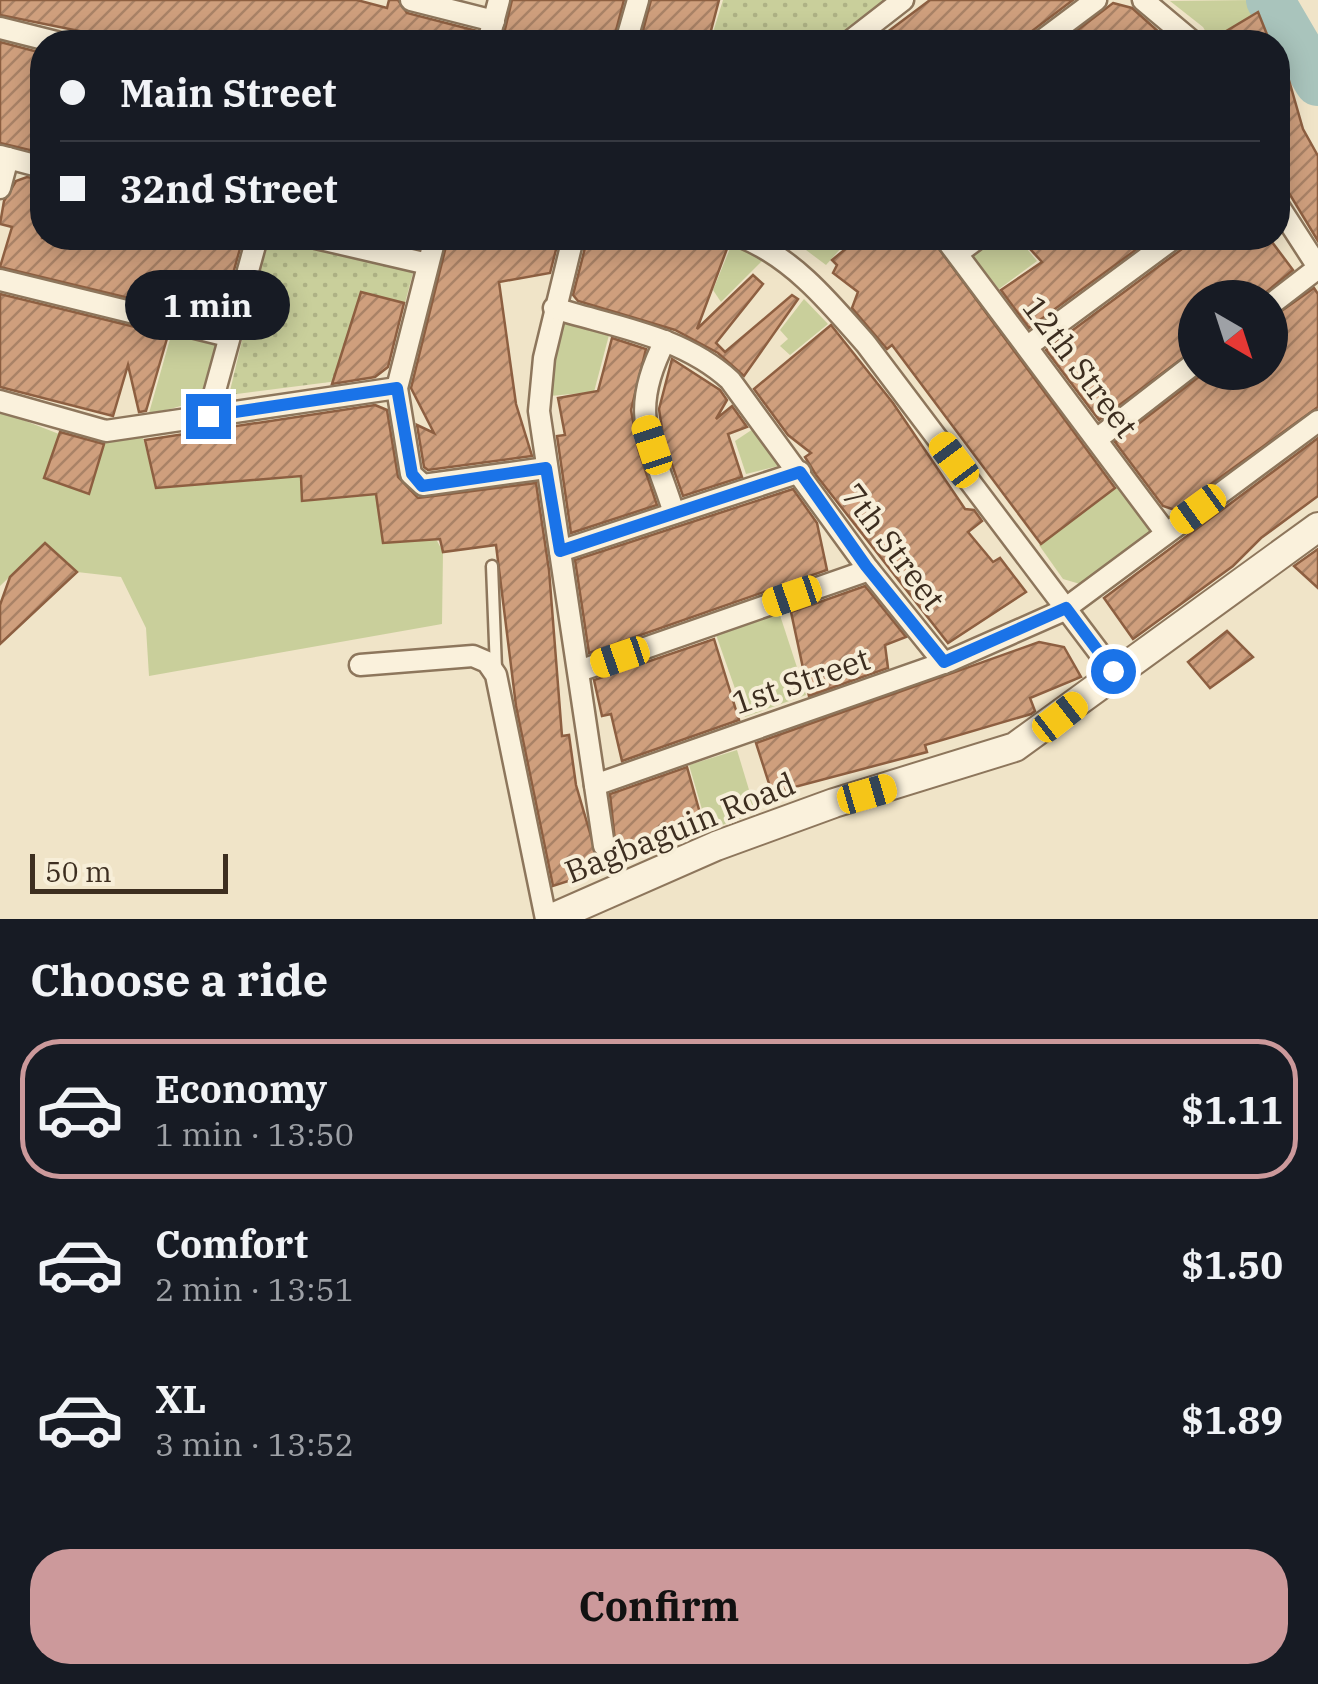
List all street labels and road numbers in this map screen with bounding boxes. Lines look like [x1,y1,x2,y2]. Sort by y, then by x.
street label: 12th Street [1014,287,1148,446]
street label: 7th Street [833,475,955,618]
street label: 1st Street [726,637,875,723]
street label: Bagbaguin Road [558,762,801,892]

